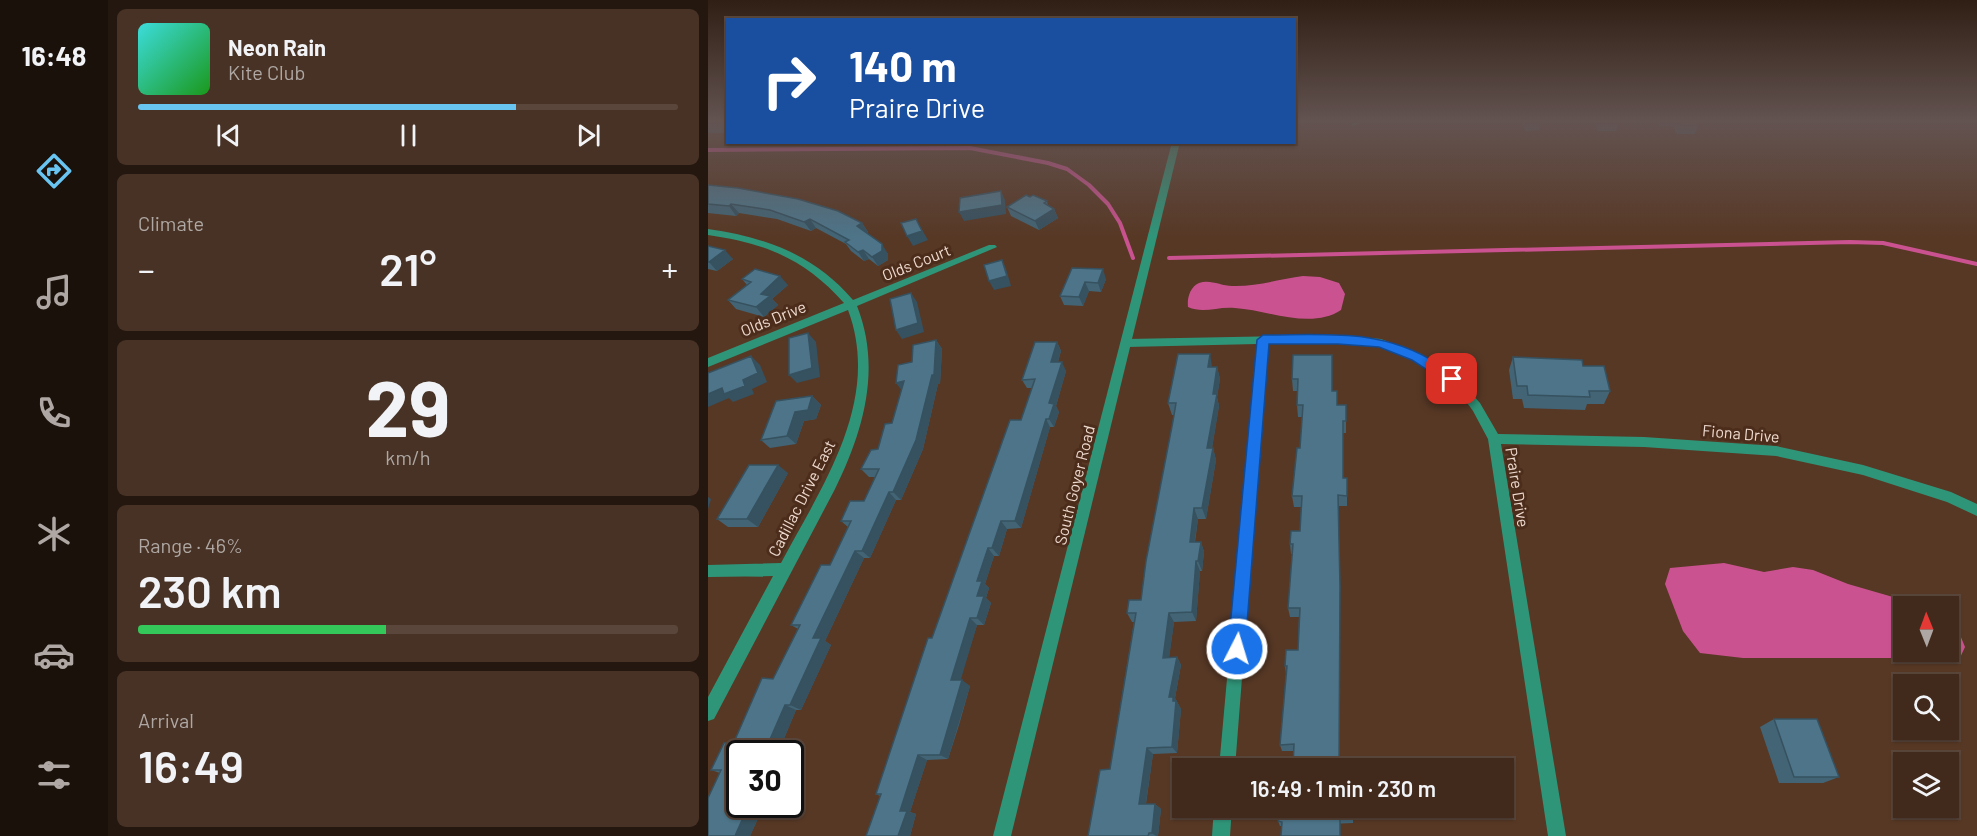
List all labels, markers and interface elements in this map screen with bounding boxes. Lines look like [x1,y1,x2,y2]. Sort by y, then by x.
text: Neon Rain [228,34,326,60]
text: 16:48 [22,39,86,71]
text: 140 m [849,40,957,90]
icon: right [750,42,828,120]
text: Kite Club [228,60,305,84]
text: Praire Drive [849,91,985,123]
icon: previous [212,119,245,152]
icon: pause [392,119,425,152]
icon: next [572,119,605,152]
icon: directions [33,150,75,192]
text: Climate [138,211,204,235]
street label: Olds Court [879,240,953,284]
text: 21° [379,241,437,295]
text: − [138,249,155,289]
text: + [661,249,678,289]
icon: music [33,271,75,313]
street label: Olds Drive [737,296,809,340]
pin [1426,353,1477,404]
text: 29 [365,359,451,453]
icon: arrive [1435,362,1468,395]
icon: phone [33,392,75,434]
street label: Fiona Drive [1702,420,1780,446]
street label: South Goyer Road [1050,423,1098,547]
street label: Cadillac Drive East [764,437,838,559]
text: km/h [385,445,431,469]
street label: Praire Drive [1502,446,1534,528]
icon: climate [33,513,75,555]
text: Range · 46% [138,533,243,557]
text: 230 km [138,563,282,617]
north arrow [1893,596,1959,662]
map controls [1893,596,1959,818]
position arrow [1205,617,1269,681]
icon: car [33,634,75,676]
button: search [1893,674,1959,740]
text: Arrival [138,708,194,732]
text: 16:49 [138,738,244,792]
speed limit sign: 30 [726,740,804,818]
button: layers [1893,752,1959,818]
icon: filters [33,754,75,796]
text: 16:49 · 1 min · 230 m [1250,775,1436,801]

